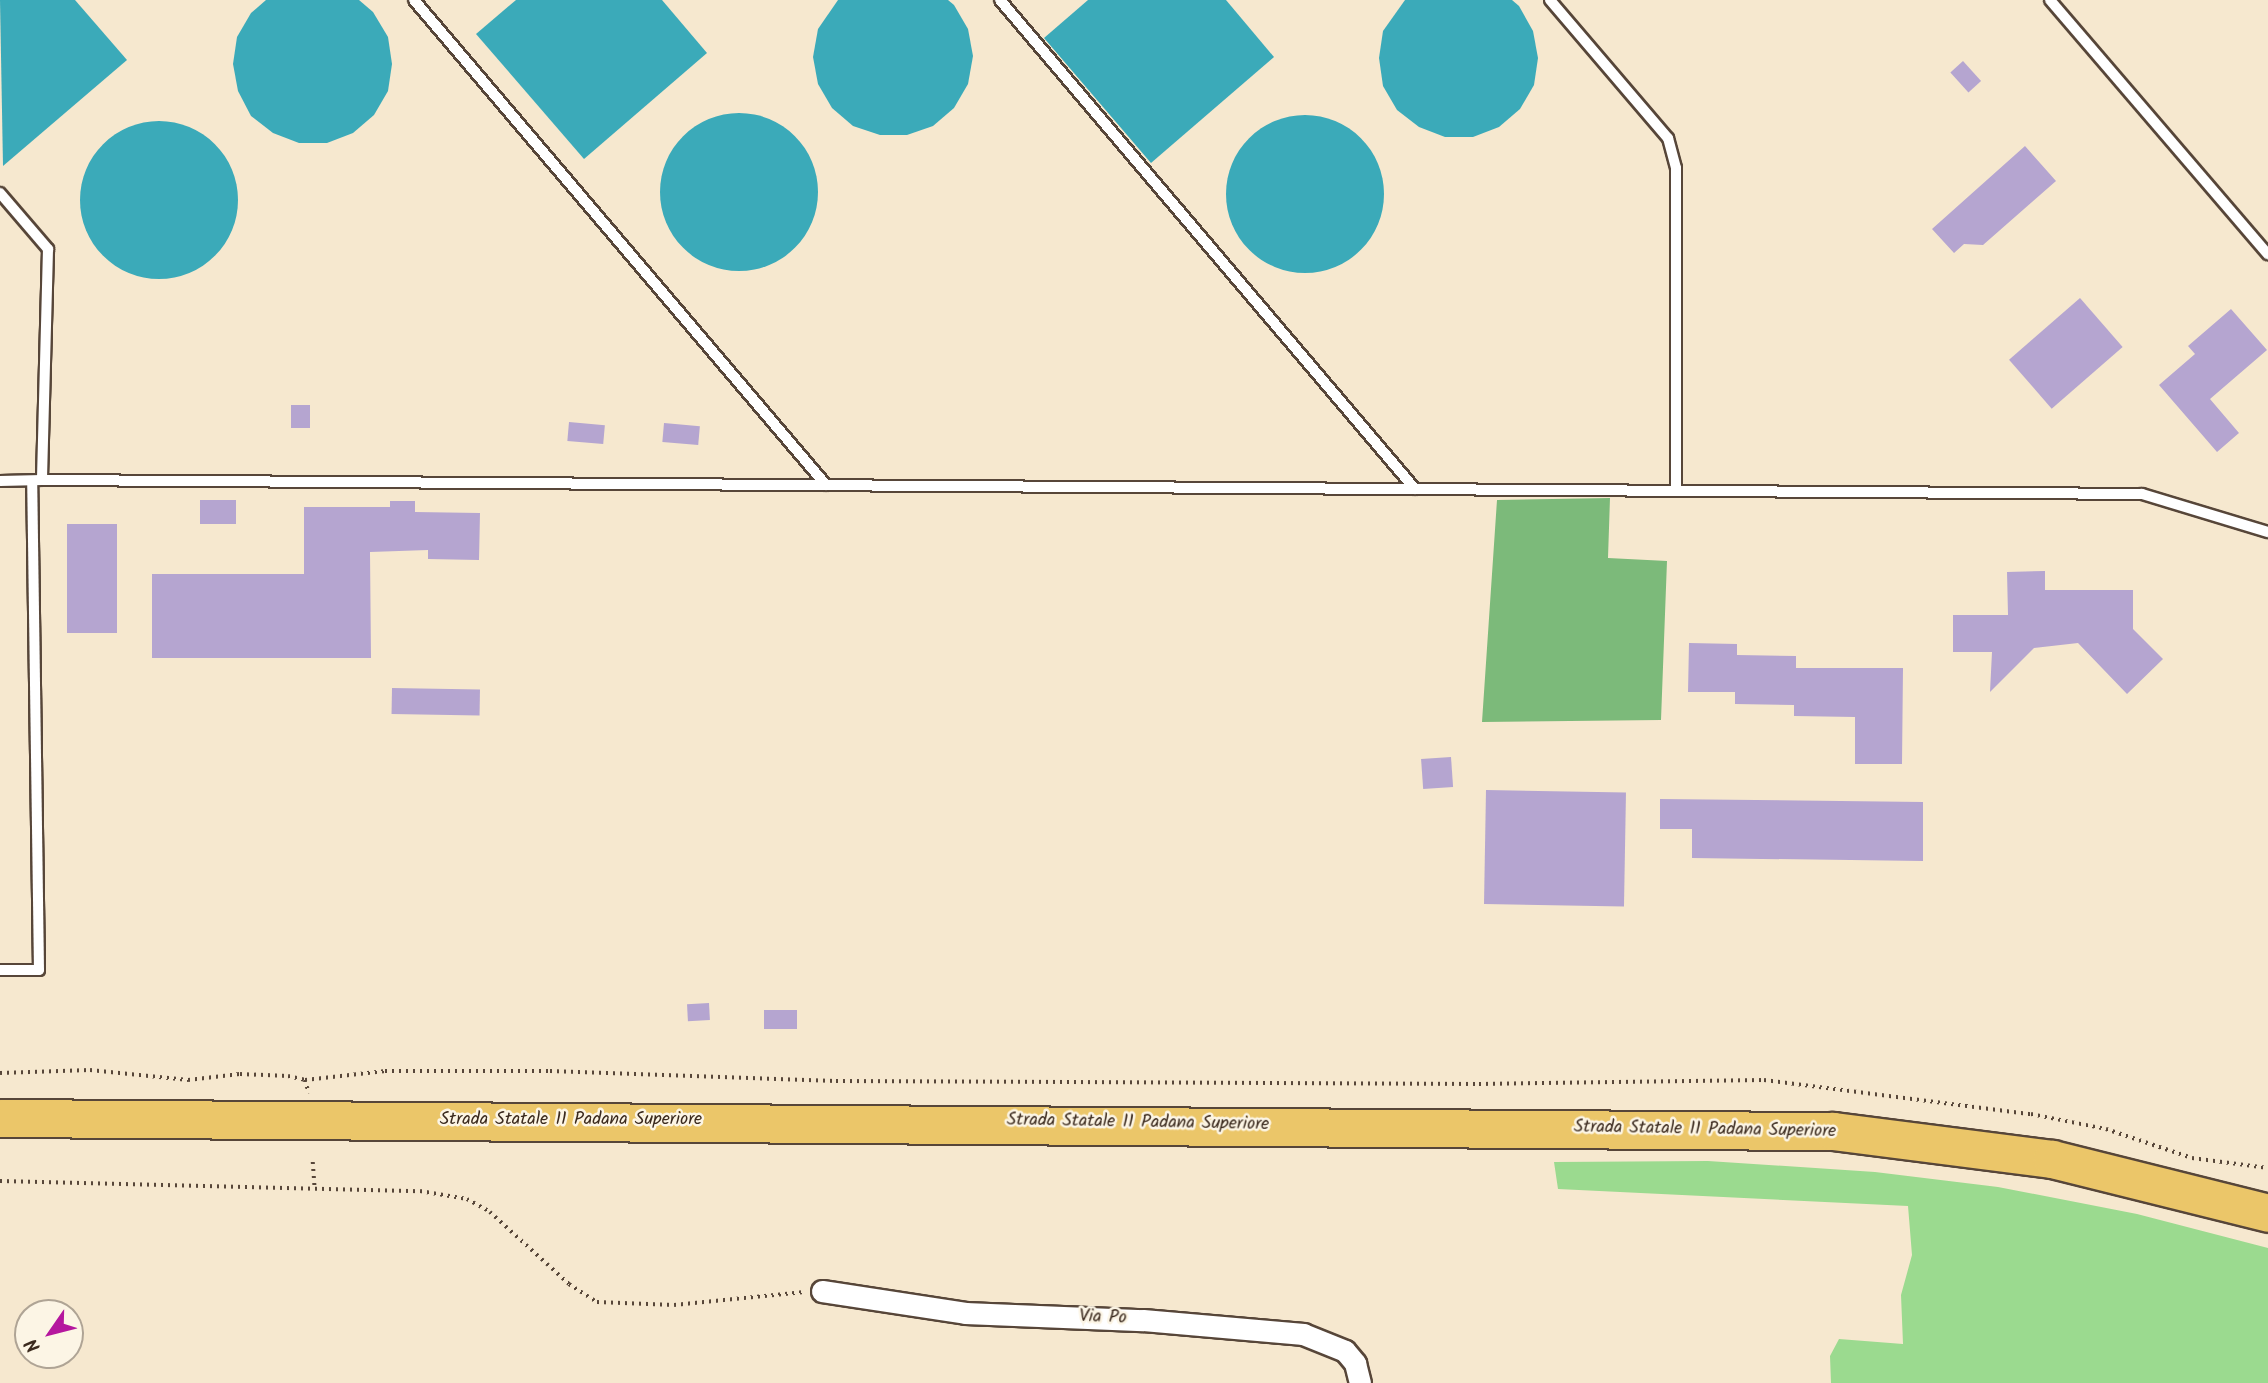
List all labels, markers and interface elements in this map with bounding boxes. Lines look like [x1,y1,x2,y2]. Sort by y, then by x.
street label: Strada Statale 11 Padana Superiore [440,1109,702,1131]
street label: Strada Statale 11 Padana Superiore [1007,1110,1269,1136]
street label: Strada Statale 11 Padana Superiore [1574,1117,1836,1143]
north arrow [14,1299,84,1369]
street label: Via Po [1079,1306,1127,1330]
text: N [18,1331,49,1358]

